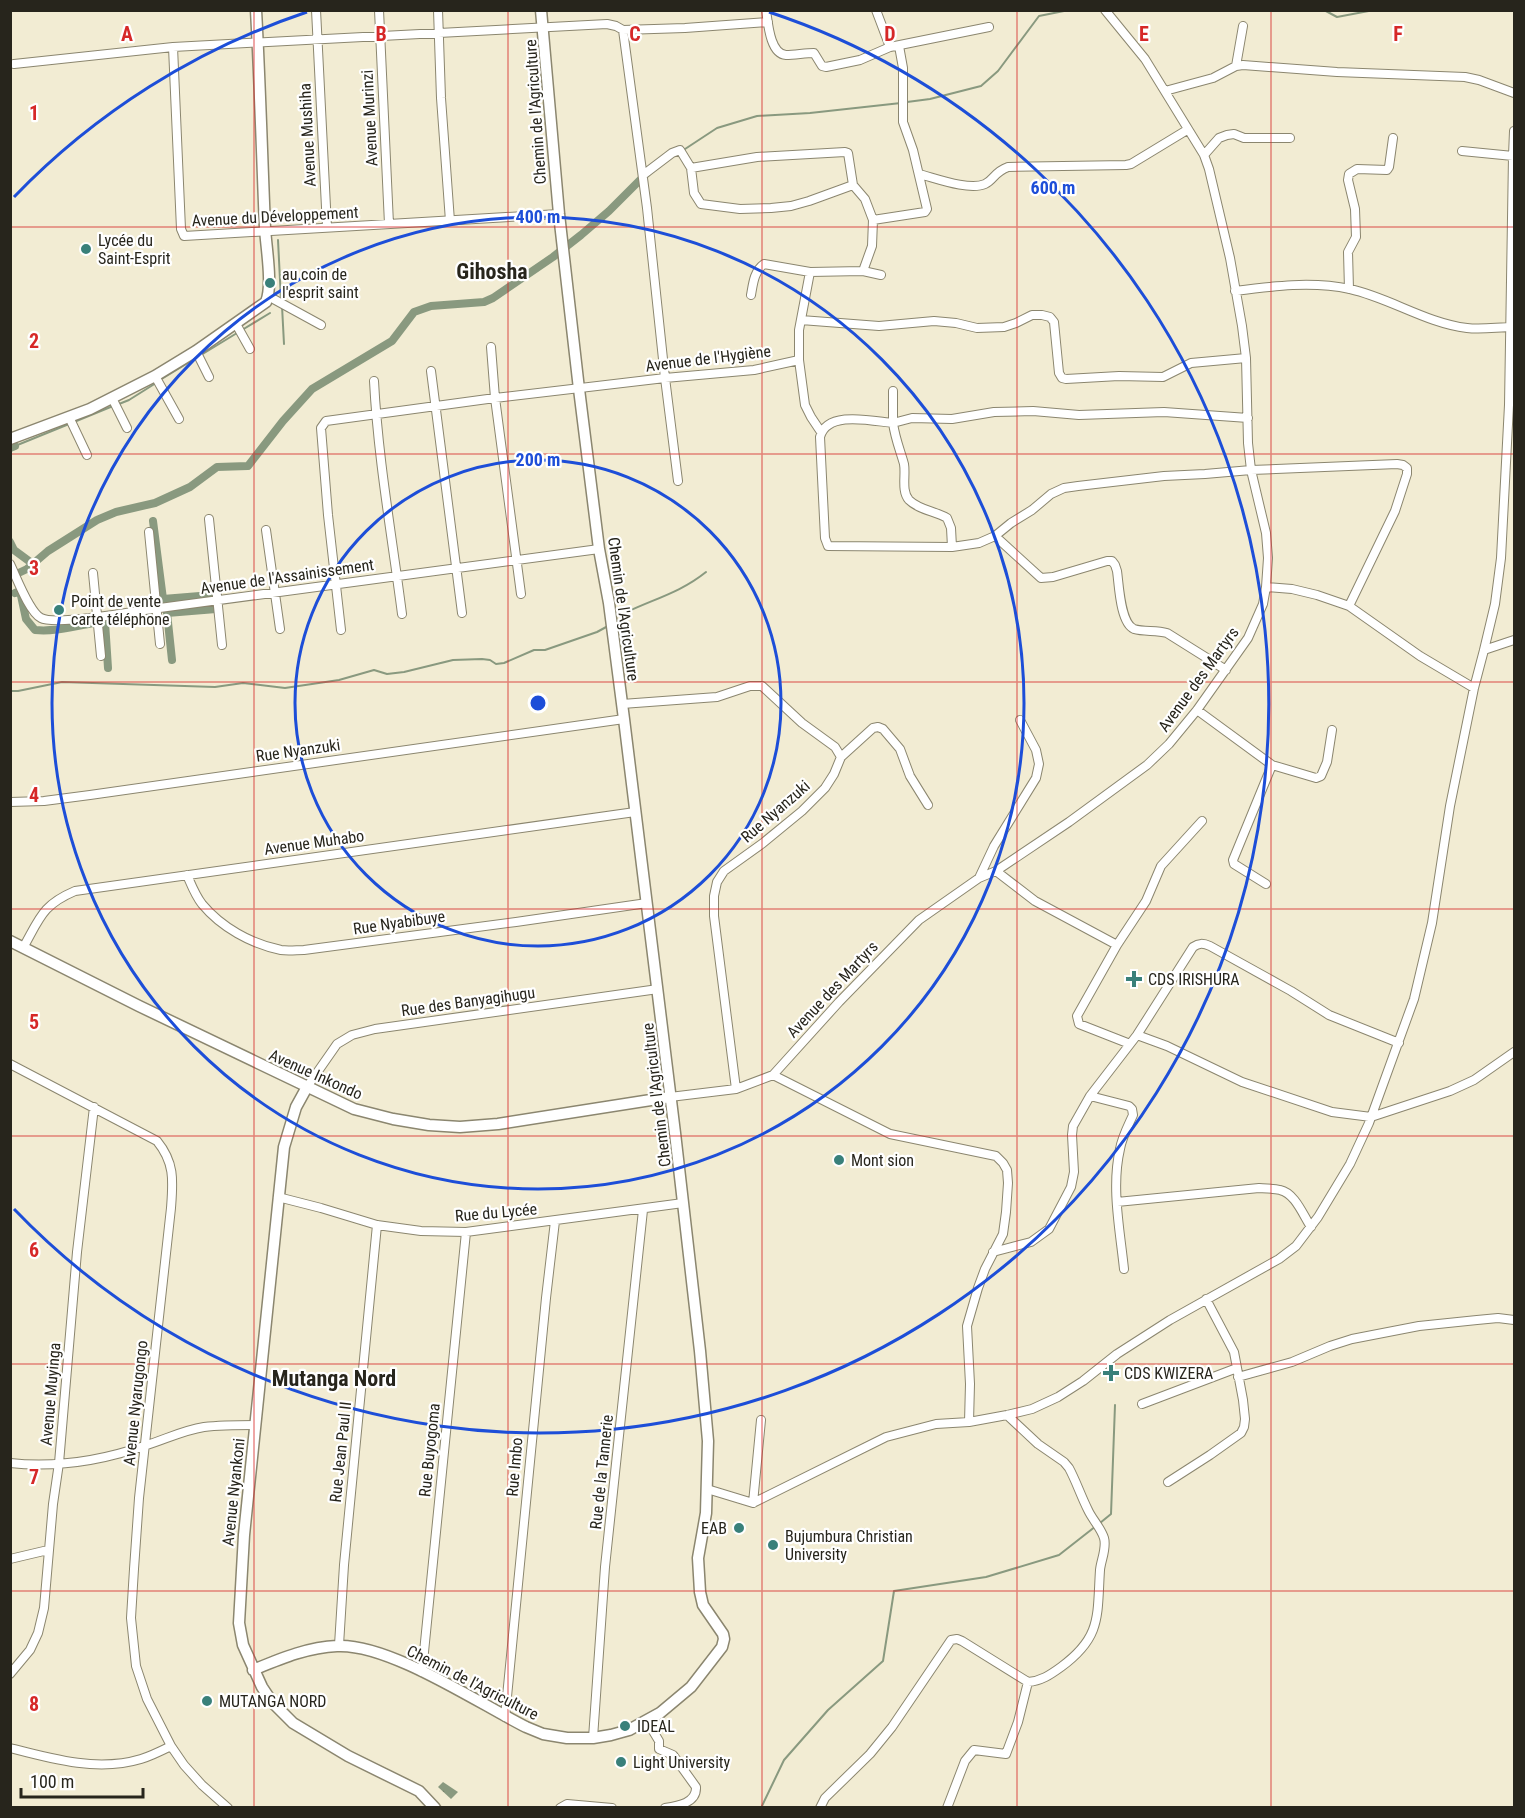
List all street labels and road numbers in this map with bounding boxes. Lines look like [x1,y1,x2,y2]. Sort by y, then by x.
street label: Chemin de l'Agriculture [521,39,550,185]
street label: Avenue Murinzi [357,69,382,167]
street label: Avenue Mushiha [295,83,320,187]
street label: Avenue du Développement [191,203,359,230]
street label: Avenue de l'Hygiène [644,341,772,376]
street label: Chemin de l'Agriculture [604,536,643,682]
street label: Avenue de l'Assainissement [199,555,375,598]
street label: Avenue des Martyrs [1154,623,1243,735]
street label: Rue Nyanzuki [255,735,341,766]
street label: Rue Nyanzuki [737,776,814,846]
street label: Avenue Muhabo [263,826,365,859]
street label: Rue Nyabibuye [352,907,446,938]
street label: Avenue des Martyrs [783,937,882,1041]
street label: Rue des Banyagihugu [400,983,536,1020]
street label: Chemin de l'Agriculture [638,1022,675,1168]
street label: Avenue Inkondo [266,1045,366,1104]
street label: Rue du Lycée [454,1199,538,1226]
street label: Avenue Nyarugongo [119,1339,152,1467]
street label: Avenue Muyinga [37,1342,64,1446]
street label: Rue Jean Paul II [326,1401,355,1503]
street label: Rue Buyogoma [415,1402,444,1498]
street label: Rue de la Tannerie [586,1414,617,1530]
street label: Avenue Nyankoni [218,1437,249,1547]
street label: Rue Imbo [502,1437,527,1497]
street label: Chemin de l'Agriculture [404,1641,542,1724]

